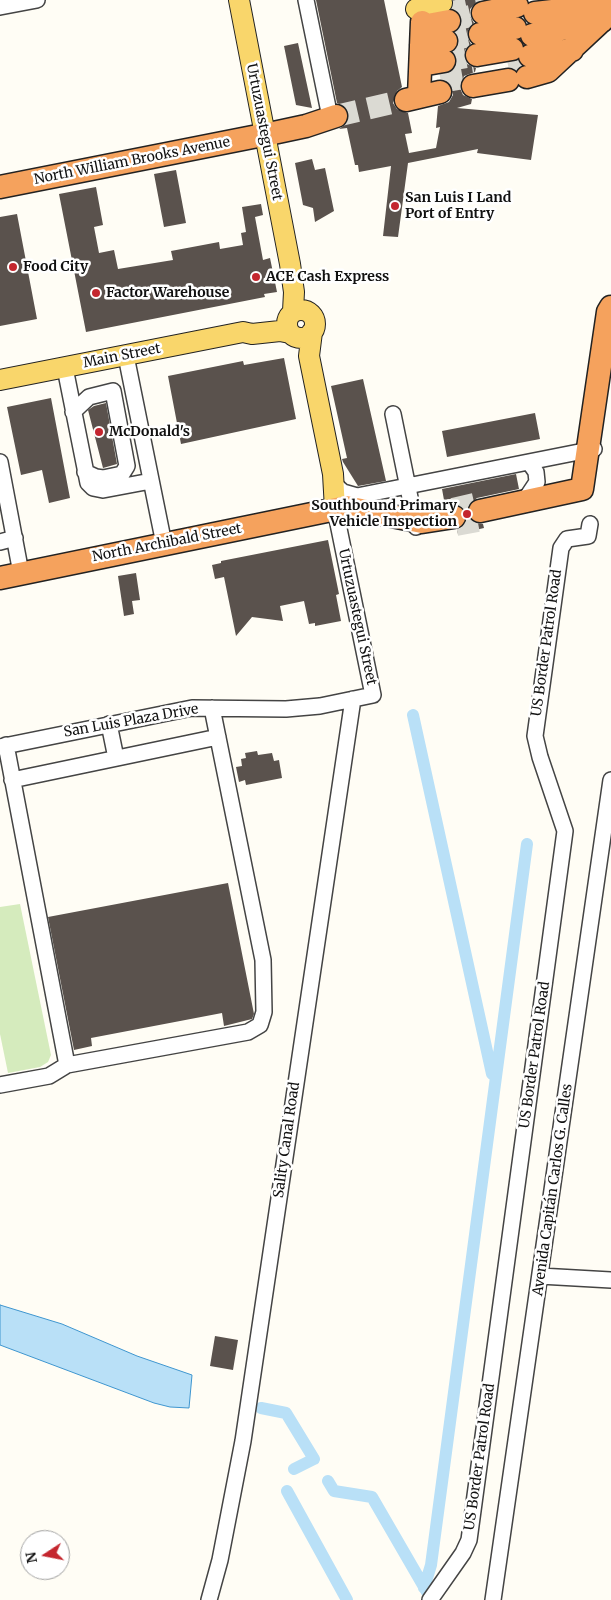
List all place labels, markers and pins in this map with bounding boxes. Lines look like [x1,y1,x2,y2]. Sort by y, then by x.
place label: San Luis I Land Port of Entry [405,190,511,222]
marker: San Luis I Land Port of Entry [389,200,401,212]
place label: Food City [23,259,88,275]
marker: Food City [7,261,19,273]
place label: ACE Cash Express [266,269,389,285]
marker: ACE Cash Express [250,271,262,283]
place label: Factor Warehouse [106,285,229,301]
marker: Factor Warehouse [90,287,102,299]
place label: McDonald's [109,424,190,440]
marker: McDonald's [93,426,105,438]
place label: Southbound Primary Vehicle Inspection [311,498,457,530]
marker: Southbound Primary Vehicle Inspection [461,508,473,520]

